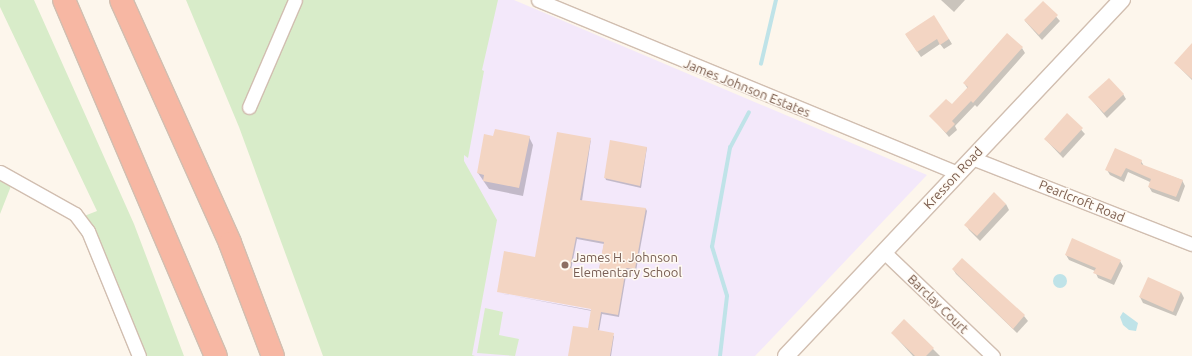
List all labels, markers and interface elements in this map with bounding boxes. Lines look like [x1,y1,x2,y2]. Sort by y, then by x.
street label: James Johnson Estates [681,55,813,121]
street label: Kresson Road [920,144,986,212]
street label: Pearlcroft Road [1037,177,1127,225]
place label: James H. Johnson Elementary School [573,250,682,281]
marker: James H. Johnson Elementary School [560,260,570,270]
street label: Barclay Court [904,271,972,337]

